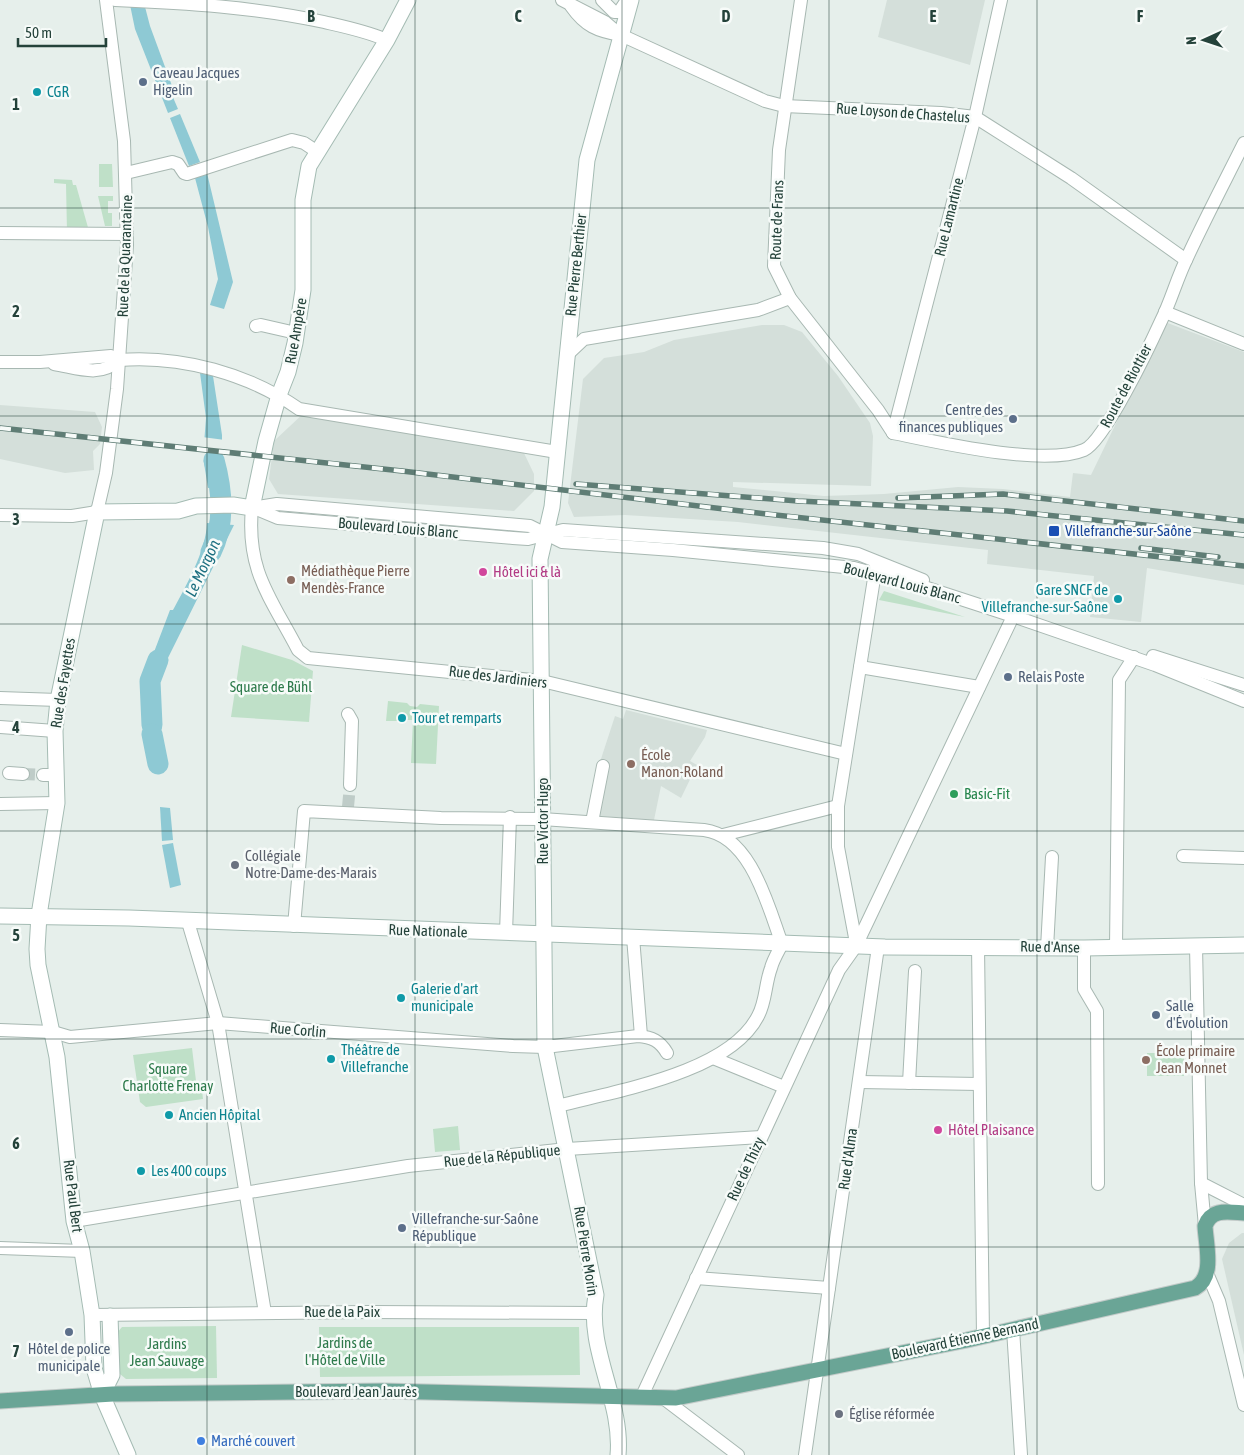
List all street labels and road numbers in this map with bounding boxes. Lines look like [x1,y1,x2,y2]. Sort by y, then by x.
street label: Rue Loyson de Chastelus [836,99,970,126]
street label: Rue Lamartine [931,176,967,258]
street label: Route de Frans [767,180,786,260]
street label: Rue de la Quarantaine [114,194,135,318]
street label: Rue Pierre Berthier [562,212,589,317]
street label: Rue Ampère [281,296,310,365]
street label: Route de Riottier [1096,341,1155,430]
street label: Boulevard Louis Blanc [337,514,459,541]
street label: Boulevard Louis Blanc [842,559,963,606]
street label: Rue des Fayettes [47,637,78,729]
street label: Rue des Jardiniers [448,662,548,691]
street label: Rue Victor Hugo [534,778,551,864]
street label: Rue Nationale [388,921,468,940]
street label: Rue d'Anse [1020,937,1080,956]
street label: Rue Corlin [269,1019,327,1040]
street label: Rue d'Alma [835,1127,860,1191]
street label: Rue de Thizy [723,1134,768,1203]
street label: Rue de la République [443,1141,561,1170]
street label: Rue Paul Bert [61,1158,86,1233]
street label: Rue Pierre Morin [571,1205,602,1297]
street label: Rue de la Paix [304,1303,380,1320]
street label: Boulevard Étienne Bernand [890,1315,1040,1362]
street label: Boulevard Jean Jaurès [295,1383,417,1400]

